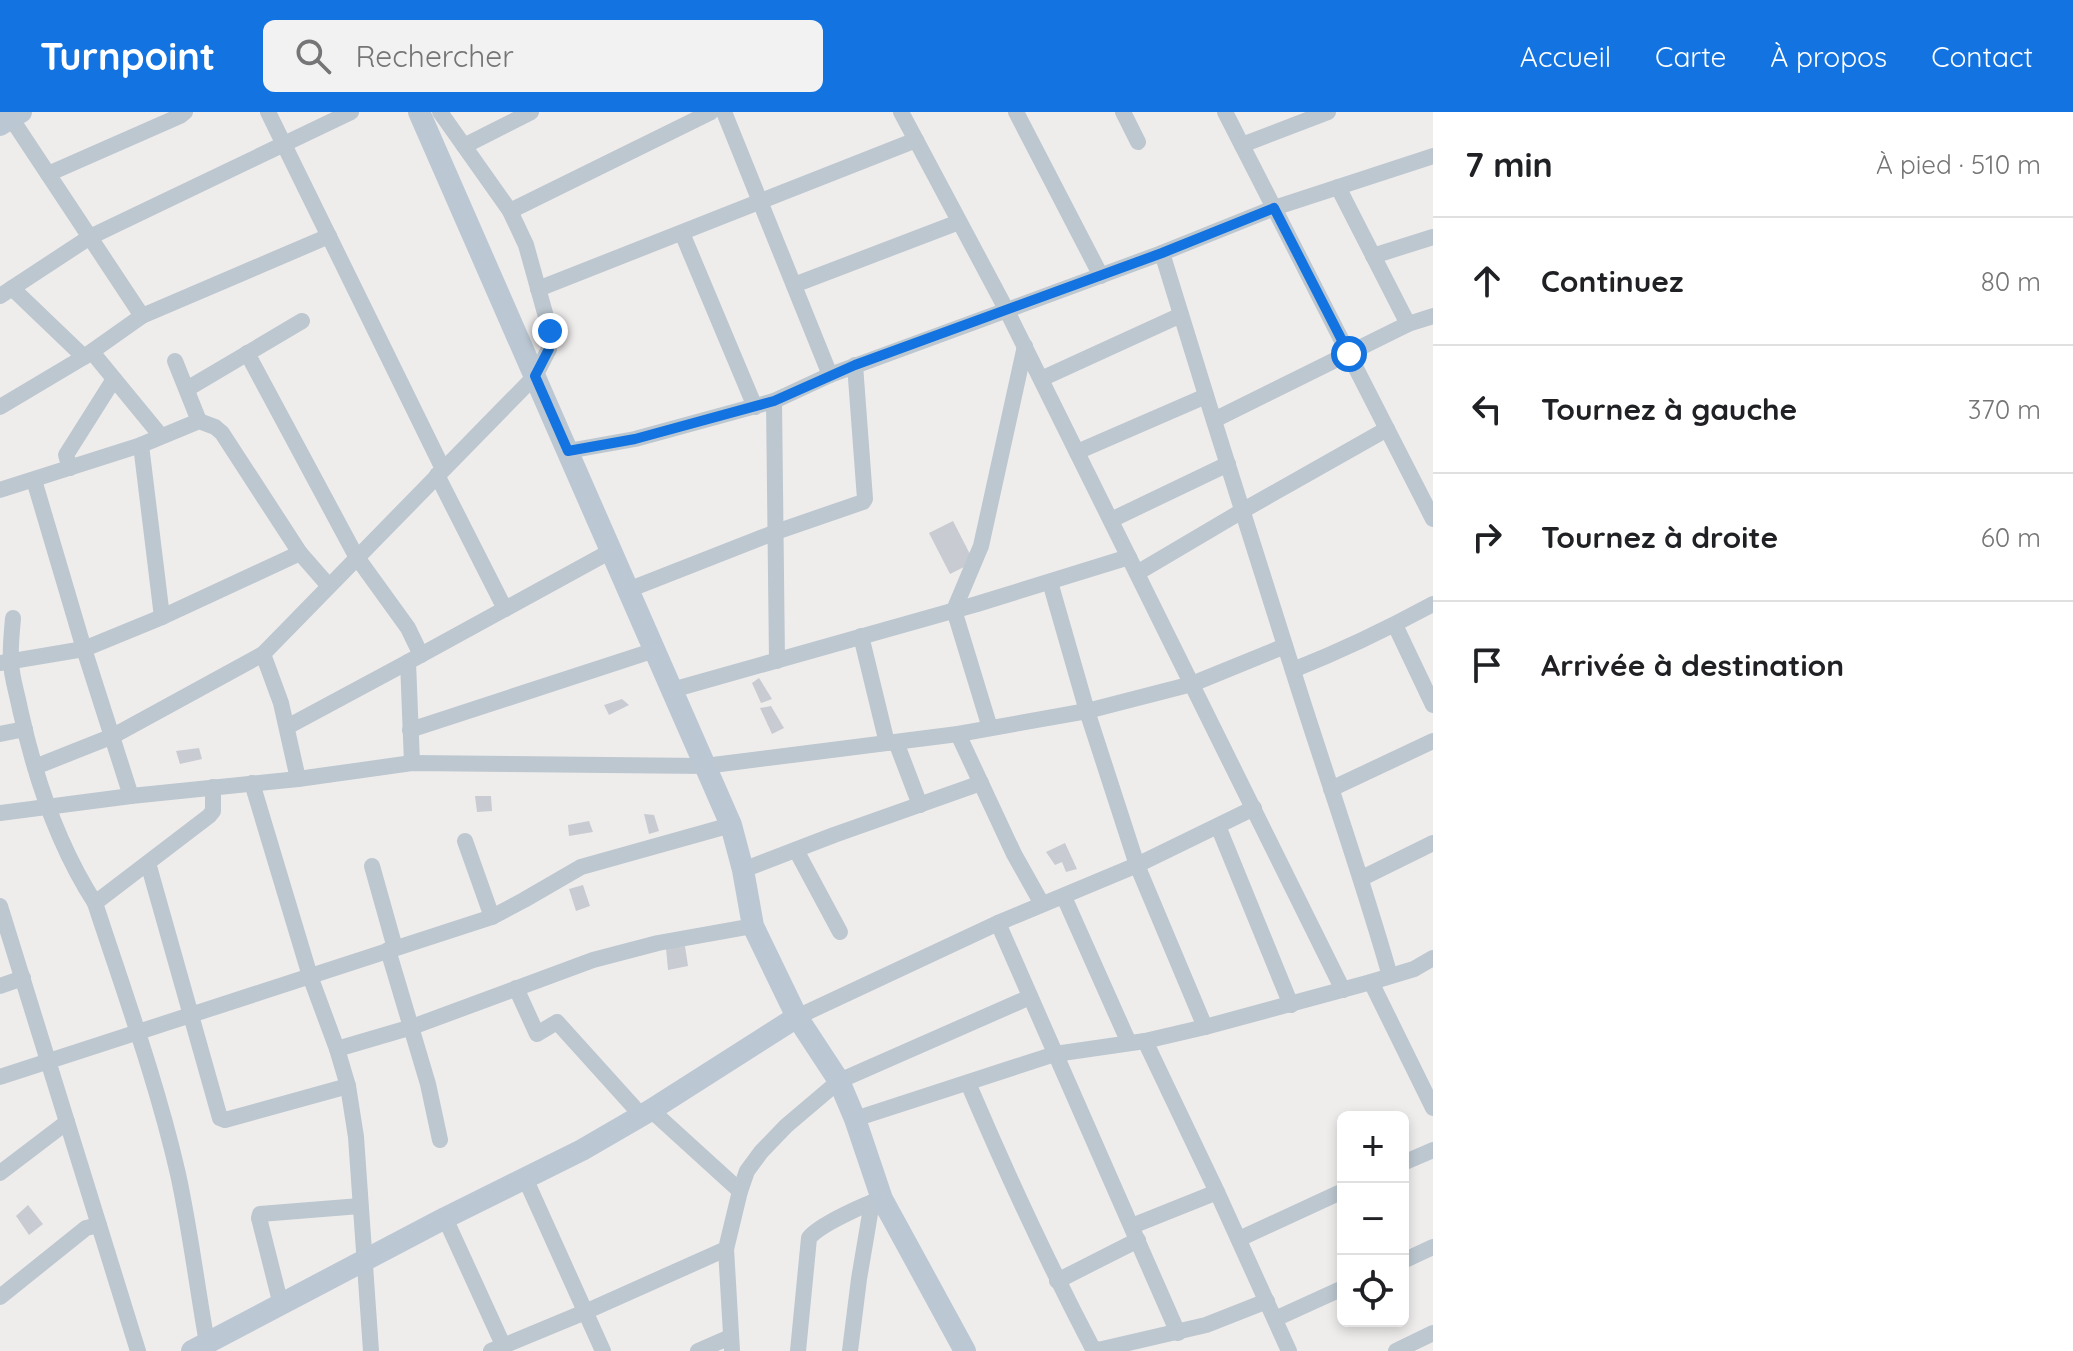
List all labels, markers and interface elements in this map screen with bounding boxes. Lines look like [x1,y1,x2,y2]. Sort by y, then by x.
search box [263,20,823,92]
text: Turnpoint [40,32,215,80]
icon: search [291,34,335,78]
text: Rechercher [355,37,514,75]
text: Accueil [1520,39,1611,74]
text: Carte [1655,39,1726,74]
text: À propos [1770,39,1887,74]
text: Contact [1931,39,2033,74]
text: 7 min [1465,143,1553,186]
text: À pied · 510 m [1876,148,2041,181]
icon: ahead [1465,259,1509,303]
text: Continuez [1541,262,1683,300]
text: 80 m [1981,265,2041,298]
route end [532,313,568,349]
route start [1331,336,1367,372]
icon: left [1465,387,1509,431]
text: Tournez à gauche [1541,390,1797,428]
text: 370 m [1968,393,2041,426]
icon: right [1465,515,1509,559]
text: Tournez à droite [1541,518,1778,556]
text: 60 m [1981,521,2041,554]
icon: arrive [1465,643,1509,687]
text: Arrivée à destination [1541,646,1844,684]
map controls [1337,1111,1409,1327]
button: + [1337,1111,1409,1183]
button: − [1337,1183,1409,1255]
button: locate [1337,1255,1409,1327]

